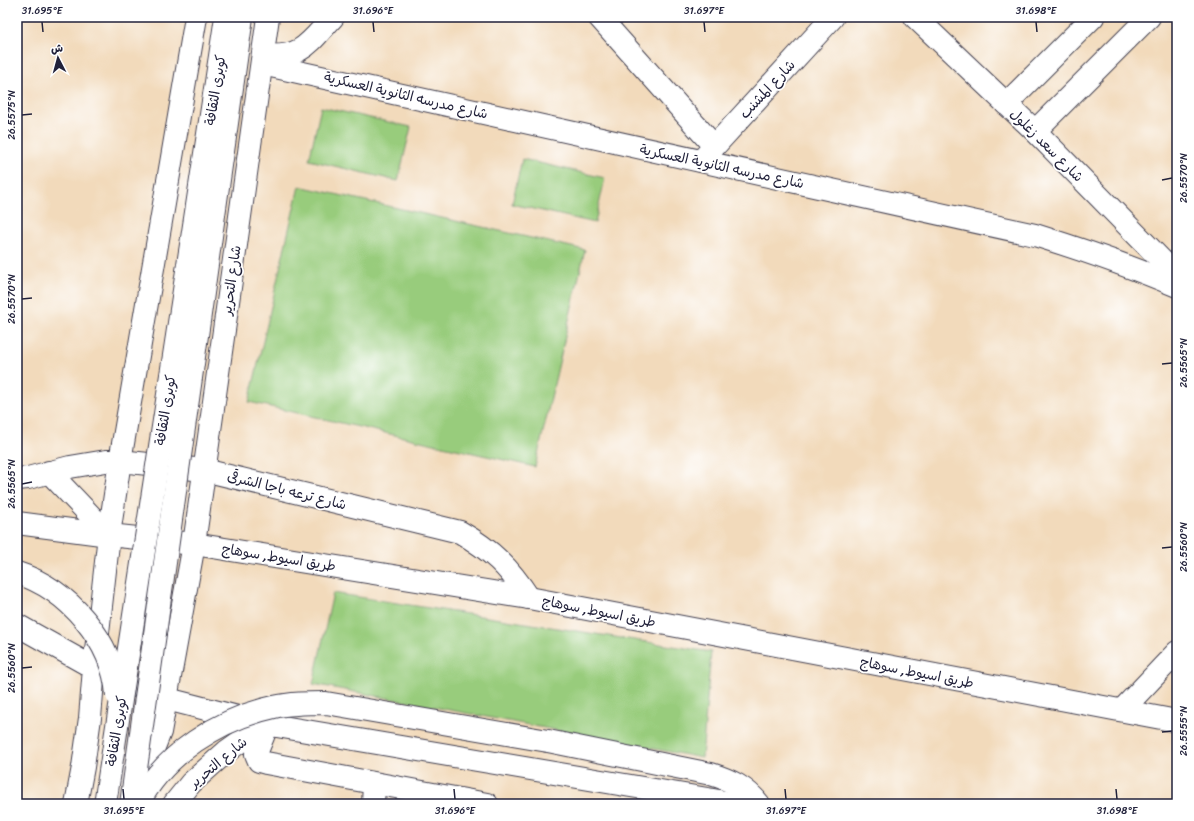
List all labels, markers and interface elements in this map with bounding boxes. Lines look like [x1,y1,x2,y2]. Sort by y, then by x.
text: 31.695°E [22,2,64,20]
text: 31.696°E [353,2,395,20]
text: 31.697°E [684,2,726,20]
text: 31.698°E [1016,2,1058,20]
north arrow [38,38,78,78]
text: ش [50,38,64,59]
street label: كوبرى الثقافة [198,53,233,127]
street label: شارع المشنب [733,54,802,125]
street label: شارع مدرسه الثانوية العسكرية [321,64,490,127]
text: 26.5575°N [3,90,21,140]
street label: شارع سعد زغلول [1004,102,1090,188]
street label: شارع مدرسه الثانوية العسكرية [637,137,806,196]
text: 26.5570°N [1175,153,1193,203]
street label: شارع التحرير [214,244,249,318]
text: 26.5570°N [3,274,21,324]
text: 26.5565°N [1175,338,1193,388]
street label: كوبرى الثقافة [148,373,183,447]
text: 26.5565°N [3,459,21,509]
street label: شارع ترعه باجا الشرقى [225,464,349,517]
text: 26.5560°N [1175,522,1193,572]
street label: طريق اسيوط, سوهاج [220,536,338,579]
street label: طريق اسيوط, سوهاج [540,588,658,635]
text: 26.5560°N [3,643,21,693]
street label: طريق اسيوط, سوهاج [858,649,976,696]
street label: كوبرى الثقافة [99,694,134,768]
text: 26.5555°N [1175,706,1193,756]
street label: شارع التحرير [183,730,253,795]
text: 31.695°E [104,802,146,820]
text: 31.696°E [435,802,477,820]
text: 31.697°E [766,802,808,820]
text: 31.698°E [1097,802,1139,820]

